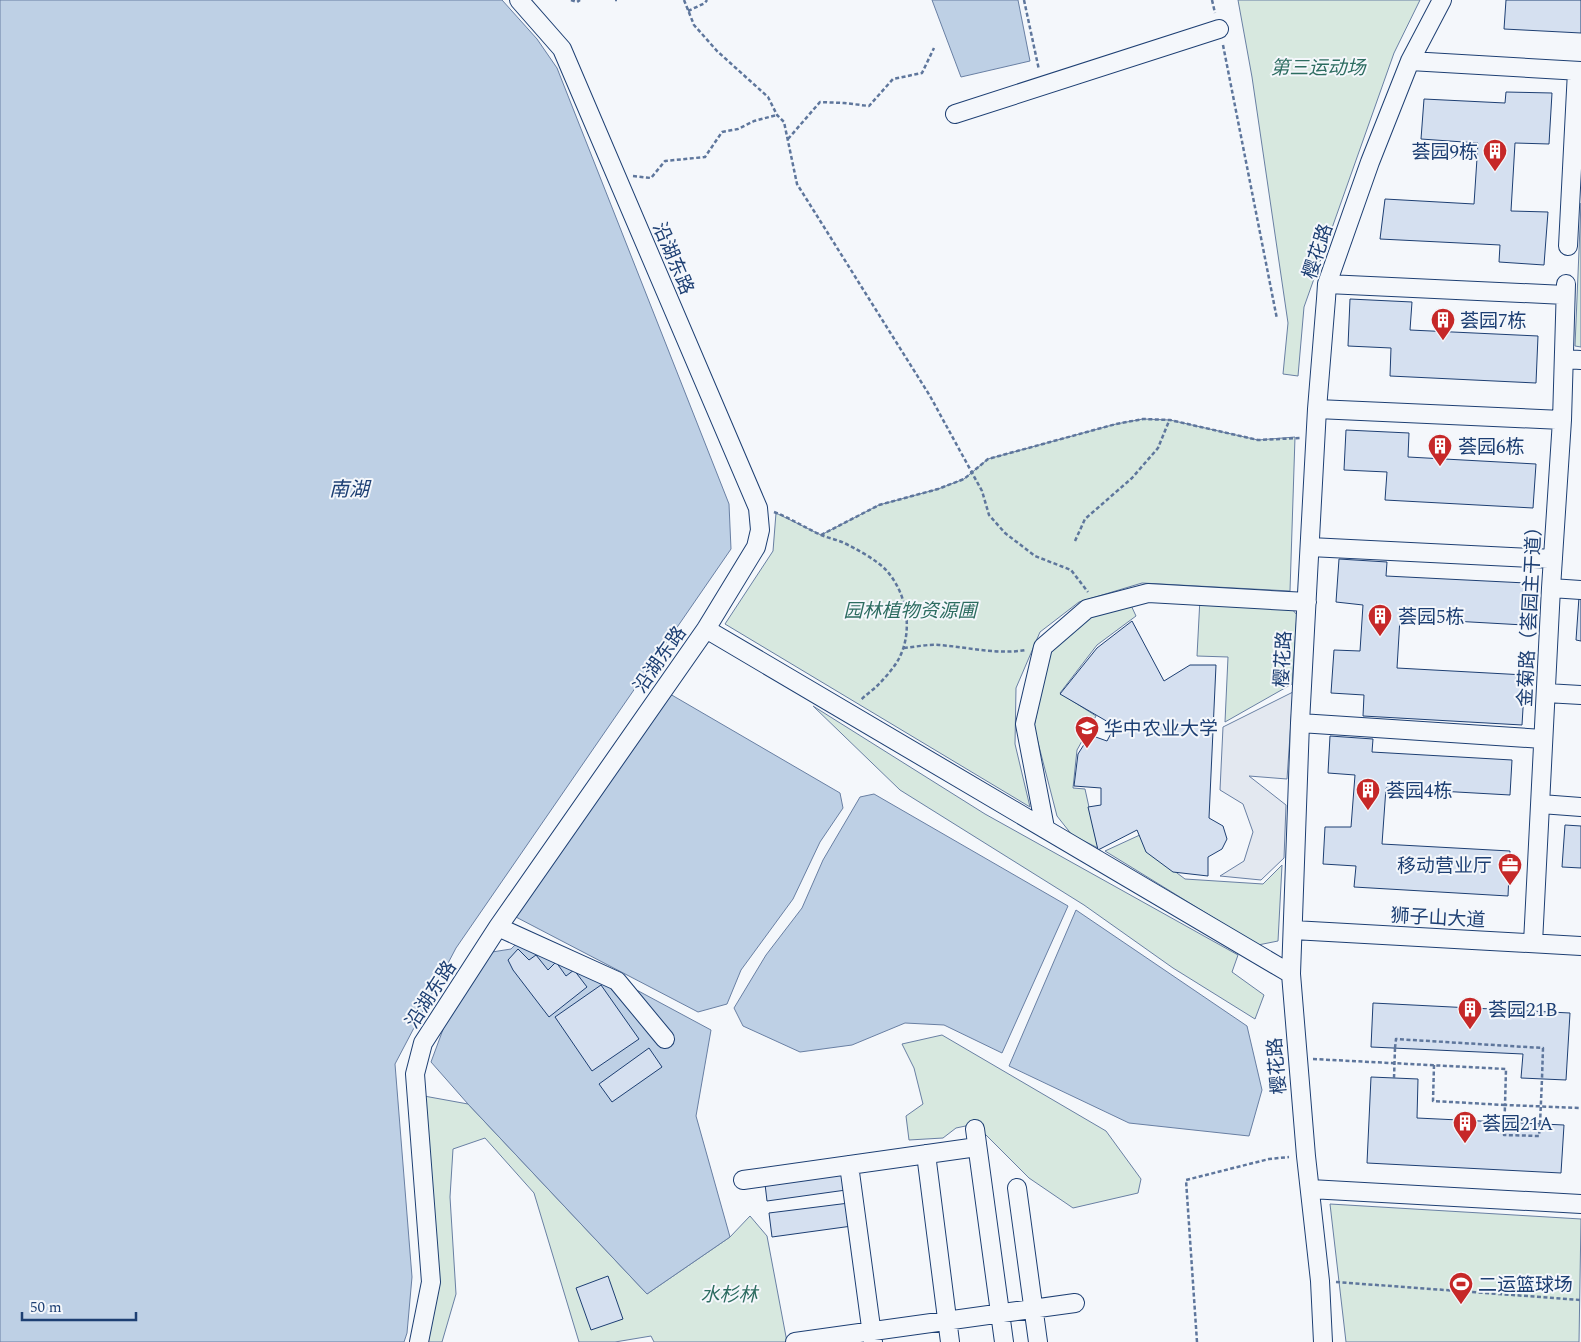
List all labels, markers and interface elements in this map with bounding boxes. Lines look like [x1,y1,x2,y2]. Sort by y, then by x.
park label: 第三运动场 [1270,54,1367,83]
place label: 荟园9栋 [1411,138,1478,167]
building icon: 荟园9栋 [1482,138,1508,172]
street label: 沿湖东路 [644,218,701,299]
street label: 樱花路 [1296,220,1341,283]
building icon: 荟园7栋 [1430,307,1456,341]
place label: 荟园7栋 [1460,307,1527,336]
building icon: 荟园6栋 [1427,433,1453,467]
place label: 荟园6栋 [1458,433,1525,462]
water label: 南湖 [329,475,372,505]
street label: 金菊路（荟园主干道） [1511,516,1550,708]
park label: 园林植物资源圃 [843,597,979,626]
building icon: 荟园5栋 [1367,603,1393,637]
place label: 荟园5栋 [1398,603,1465,632]
street label: 沿湖东路 [627,620,694,699]
street label: 樱花路 [1268,630,1299,688]
school or university icon: 华中农业大学 [1074,715,1100,749]
place label: 华中农业大学 [1104,715,1218,744]
building icon: 荟园4栋 [1355,777,1381,811]
place label: 荟园4栋 [1386,777,1453,806]
place label: 移动营业厅 [1397,852,1492,881]
office icon: 移动营业厅 [1497,852,1523,886]
street label: 狮子山大道 [1390,902,1486,935]
street label: 沿湖东路 [398,955,464,1035]
building icon: 荟园21B [1457,996,1483,1030]
place label: 荟园21B [1488,996,1558,1025]
street label: 樱花路 [1261,1036,1294,1096]
building icon: 荟园21A [1452,1110,1478,1144]
place label: 荟园21A [1482,1110,1553,1139]
sports icon: 二运篮球场 [1448,1271,1474,1305]
place label: 二运篮球场 [1478,1271,1573,1300]
park label: 水杉林 [700,1281,759,1310]
scale bar [22,1290,136,1322]
text: 50 m [30,1296,62,1319]

